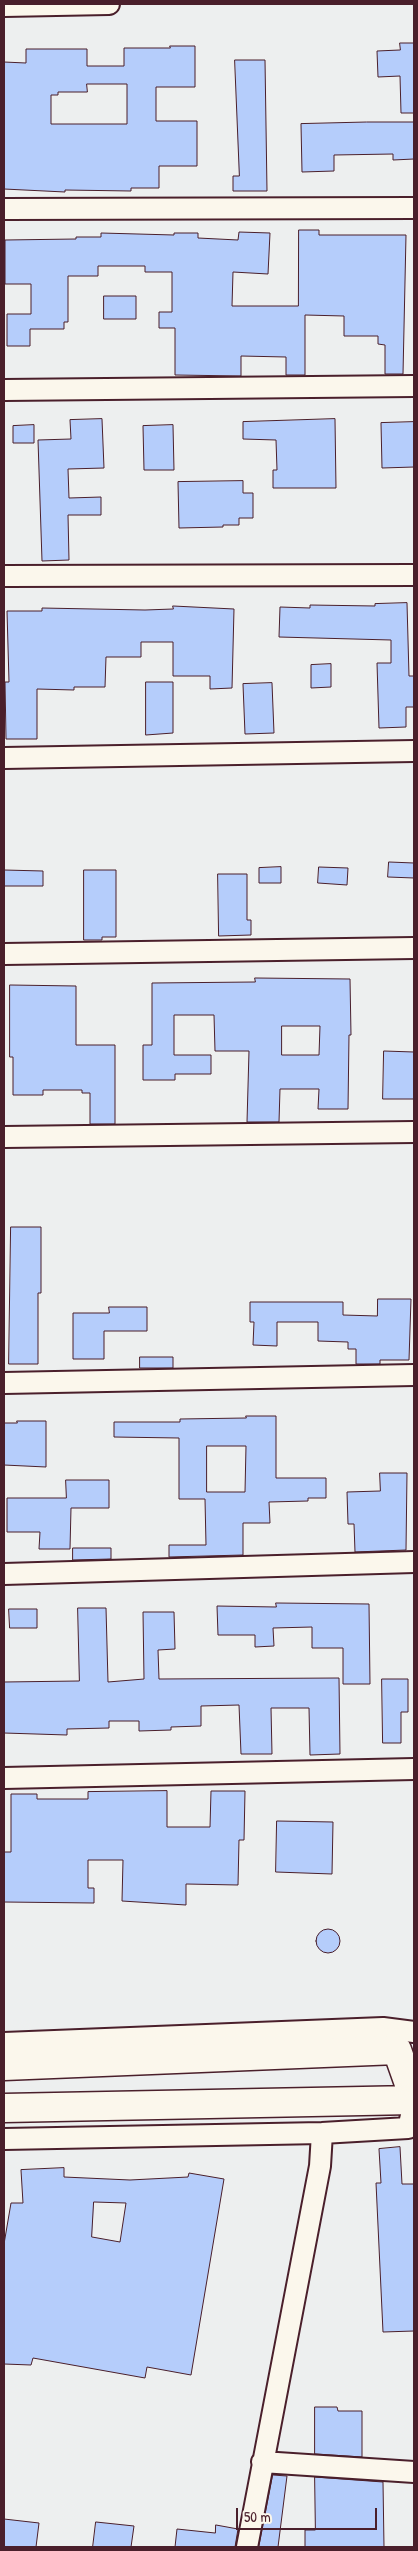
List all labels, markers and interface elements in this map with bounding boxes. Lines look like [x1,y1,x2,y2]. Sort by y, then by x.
scale bar [238,2498,379,2530]
text: 50 m [244,2506,271,2527]

